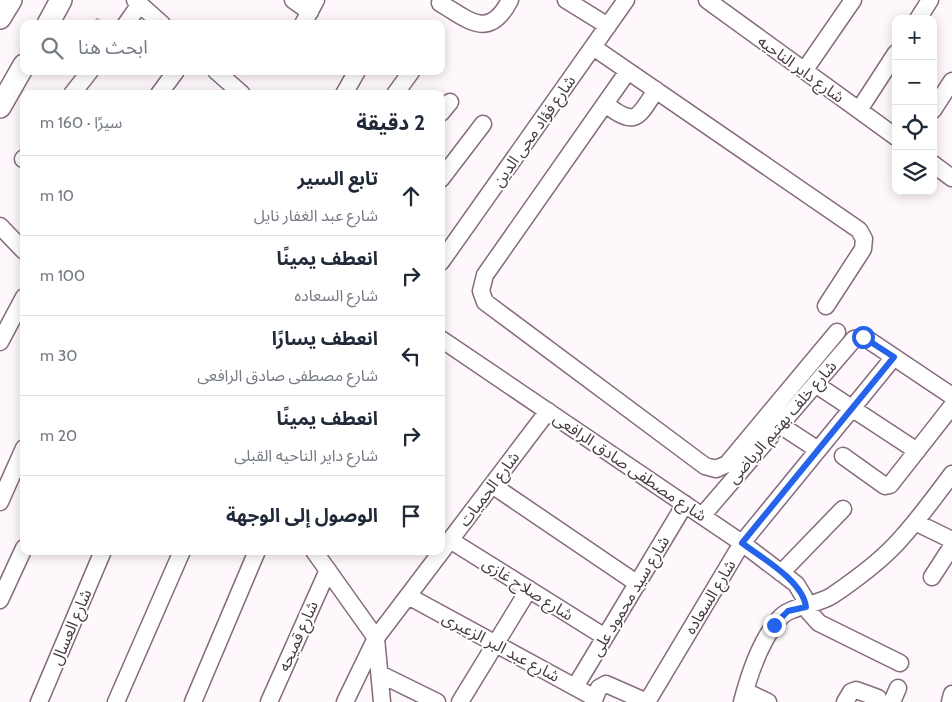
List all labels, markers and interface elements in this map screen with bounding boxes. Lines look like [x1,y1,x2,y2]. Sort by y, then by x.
map controls [892,15,937,195]
button: + [892,15,937,60]
search box [20,20,445,75]
street label: شارع داير الناحيه [752,31,848,109]
icon: search [38,34,66,62]
text: ابحث هنا [78,36,148,59]
button: − [892,60,937,105]
street label: شارع فؤاد محى الدين [489,72,582,192]
button: locate [892,105,937,150]
text: 2 دقيقة [356,110,425,135]
text: سيرًا · 160 m [40,113,122,132]
button: layers [892,150,937,195]
text: تابع السير [297,167,378,190]
icon: ahead [397,182,425,210]
text: 10 m [40,186,74,205]
text: شارع عبد الغفار نايل [254,206,378,225]
text: انعطف يمينًا [277,247,378,270]
icon: right [397,262,425,290]
text: 100 m [40,266,85,285]
text: شارع السعاده [295,286,378,305]
route start [852,326,875,349]
text: انعطف يسارًا [272,327,378,350]
icon: left [397,342,425,370]
text: 30 m [40,346,77,365]
street label: شارع خلف بهتيم الرياضى [723,357,843,489]
text: شارع مصطفى صادق الرافعى [197,366,378,385]
text: انعطف يمينًا [277,407,378,430]
street label: شارع مصطفى صادق الرافعى [548,409,710,528]
icon: right [397,422,425,450]
text: 20 m [40,426,77,445]
text: شارع داير الناحيه القبلى [234,446,378,465]
street label: شارع الحميات [455,448,526,532]
icon: arrive [397,502,425,530]
text: الوصول إلى الوجهة [226,504,378,527]
street label: شارع سيد محمود على [587,533,676,661]
street label: شارع صلاح غازى [478,554,577,627]
street label: شارع السعاده [680,556,742,639]
street label: شارع العسال [47,586,98,669]
street label: شارع قميحه [274,598,325,675]
street label: شارع عبد البر الزعيرى [438,608,563,689]
route end [763,614,786,637]

